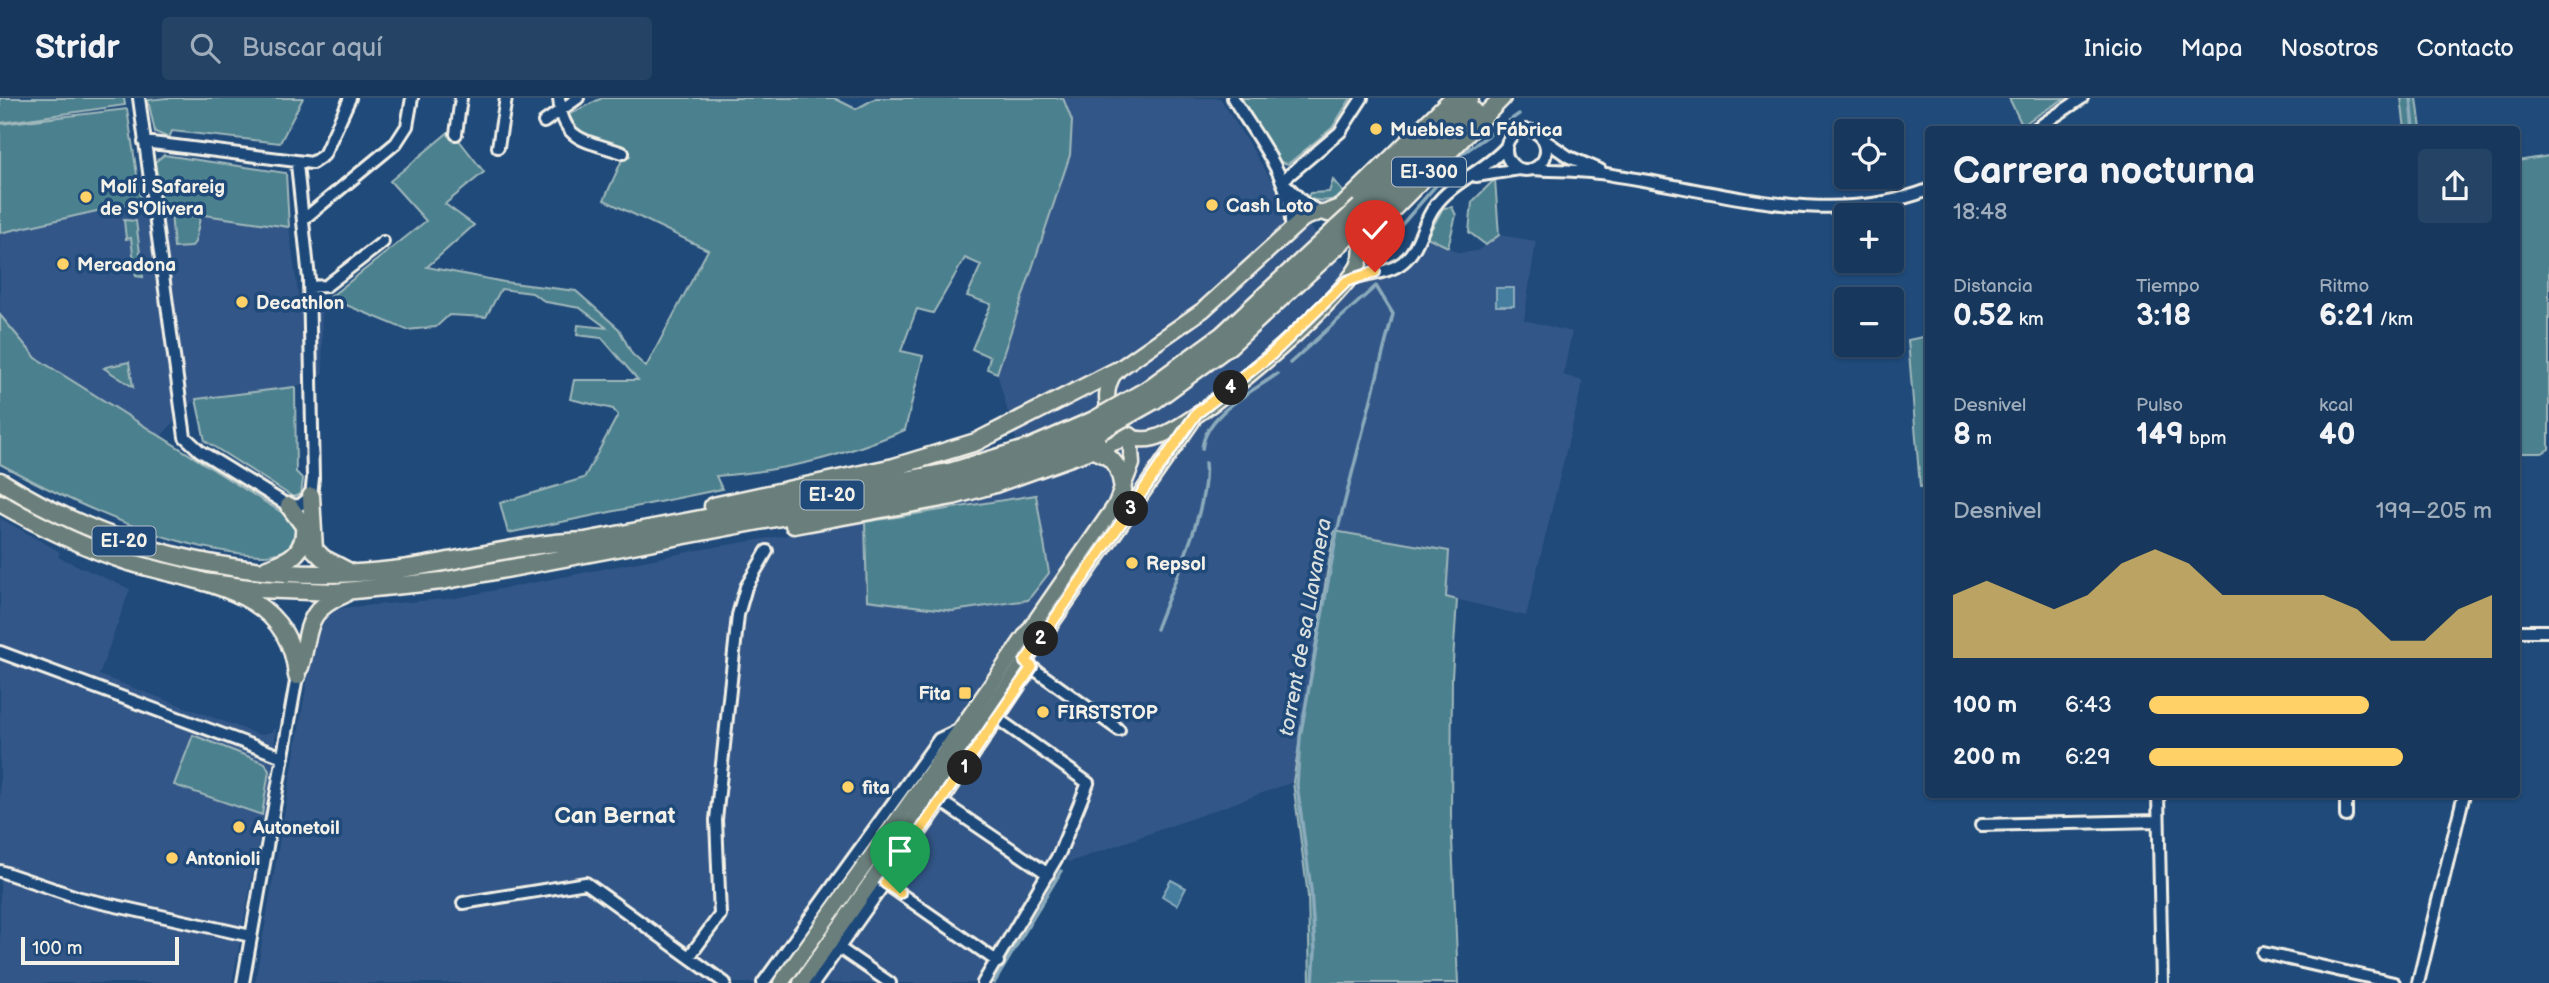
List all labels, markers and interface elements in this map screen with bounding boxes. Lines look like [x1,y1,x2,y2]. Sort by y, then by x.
search box [162,17,652,80]
text: Stridr [35,28,120,68]
icon: search [186,29,224,67]
text: Buscar aquí [242,33,382,64]
text: Inicio [2084,34,2143,63]
text: Mapa [2181,34,2243,63]
text: Nosotros [2281,34,2378,63]
text: Contacto [2416,34,2514,63]
place label: Muebles La Fábrica [1390,119,1563,142]
map controls [1834,119,1904,357]
button: locate [1834,119,1904,189]
marker: Muebles La Fábrica [1368,121,1384,137]
text: Carrera nocturna [1953,149,2255,194]
button: share [2418,149,2492,223]
road number: EI-300 [1392,158,1466,186]
place label: Molí i Safareig de S'Olivera [100,176,225,221]
marker: Molí i Safareig de S'Olivera [78,189,94,205]
place label: Cash Loto [1226,195,1314,218]
marker: Cash Loto [1204,197,1220,213]
text: 18:48 [1953,198,2007,226]
pin [1345,200,1405,272]
button: + [1834,203,1904,273]
icon: check [1356,211,1394,249]
place label: Mercadona [77,254,176,277]
marker: Mercadona [55,256,71,272]
text: Distancia [1953,275,2033,298]
text: Tiempo [2136,275,2200,298]
text: Ritmo [2319,275,2369,298]
button: − [1834,287,1904,357]
place label: Decathlon [256,292,344,315]
marker: Decathlon [234,294,250,310]
text: 0.52 [1953,298,2014,334]
text: 3:18 [2136,298,2191,334]
text: 6:21 [2319,298,2374,334]
text: km [2014,308,2044,331]
text: /km [2374,308,2413,331]
pin: 4 [1214,370,1248,406]
text: 4 [1225,376,1236,399]
text: Desnivel [1953,394,2026,417]
text: Pulso [2136,394,2183,417]
text: kcal [2319,394,2353,417]
text: 8 [1953,417,1971,453]
text: 149 [2136,417,2184,453]
text: 40 [2319,417,2355,453]
text: m [1971,427,1992,450]
text: bpm [2184,427,2226,450]
road number: EI-20 [800,480,864,510]
pin: 3 [1114,492,1148,526]
text: 3 [1125,497,1136,520]
text: Desnivel [1953,497,2042,525]
text: 199–205 m [2376,497,2492,525]
water label: torrent de sa Llavanera [1274,516,1337,738]
road number: EI-20 [92,526,156,556]
place label: Repsol [1146,553,1206,576]
marker: Repsol [1124,555,1140,571]
pin: 2 [1024,622,1058,656]
text: 2 [1035,627,1046,650]
place label: Fita [919,683,951,706]
marker: Fita [957,685,973,701]
text: 100 m [1953,691,2017,719]
text: 6:43 [2065,691,2112,719]
place label: FIRSTSTOP [1057,702,1158,725]
marker: FIRSTSTOP [1035,704,1051,720]
text: 200 m [1953,743,2021,771]
text: 6:29 [2065,743,2111,771]
pin: 1 [948,750,982,786]
text: 1 [961,756,969,779]
place label: fita [862,777,890,800]
marker: fita [840,779,856,795]
district label: Can Bernat [555,802,676,830]
place label: Autonetoil [252,817,340,840]
marker: Autonetoil [231,819,247,835]
pin [870,821,930,893]
icon: arrive [881,832,919,870]
place label: Antonioli [185,848,260,871]
marker: Antonioli [164,850,180,866]
scale bar [21,934,178,966]
text: 100 m [32,937,83,960]

